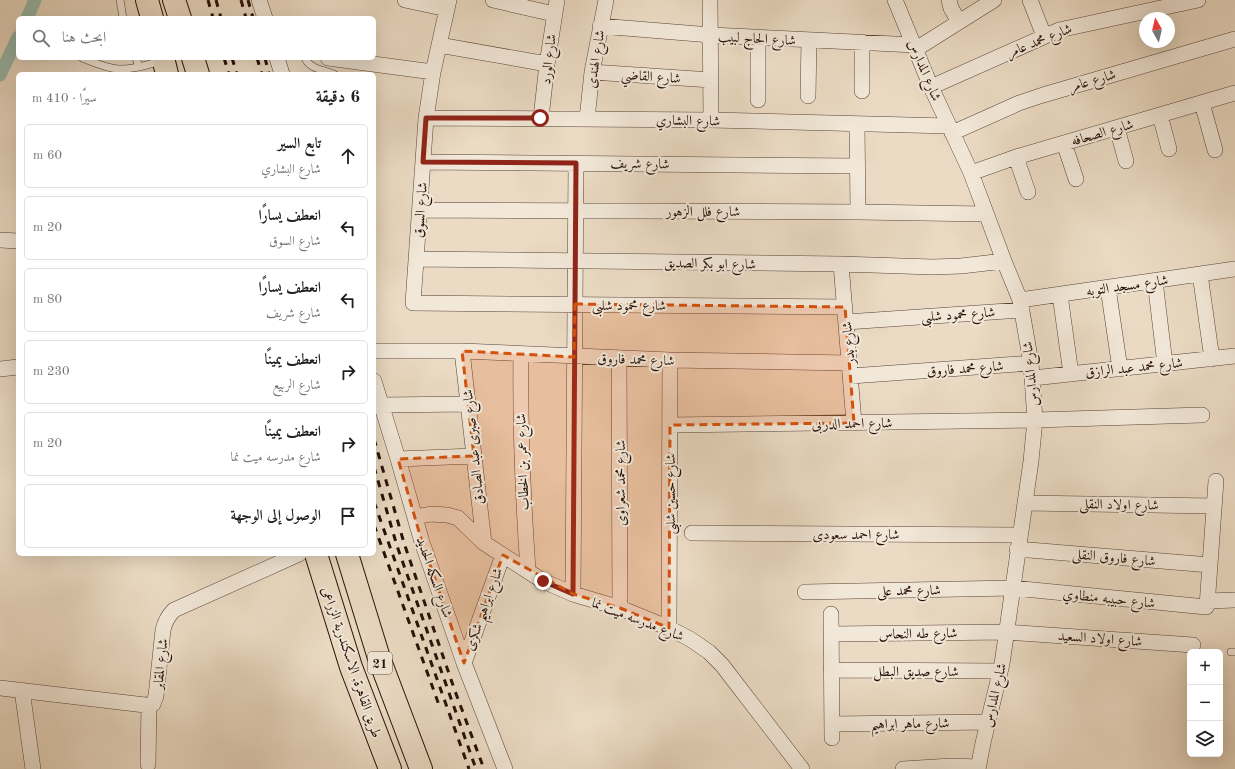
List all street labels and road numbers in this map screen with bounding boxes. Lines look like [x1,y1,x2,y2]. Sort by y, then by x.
street label: شارع محمد عامر [1005,21,1076,64]
street label: شارع الهندى [584,29,611,90]
street label: شارع الحاج لبيب [717,30,796,53]
street label: شارع الورد [539,33,563,85]
street label: شارع المدارس [901,38,943,105]
street label: شارع القاضي [620,68,681,92]
street label: شارع عامر [1067,68,1119,98]
street label: شارع البشاري [656,113,720,133]
street label: شارع الصحافه [1070,117,1136,152]
street label: شارع شريف [610,156,670,176]
street label: شارع السوق [412,182,434,239]
street label: شارع فلل الزهور [664,204,740,223]
street label: شارع ابو بكر الصديق [664,255,756,276]
street label: شارع مسجد التوبه [1085,273,1170,303]
street label: شارع محمود شلبى [592,299,666,317]
street label: شارع محمود شلبى [920,305,996,329]
street label: شارع بدر [840,321,862,367]
street label: شارع المدارس [1021,340,1045,407]
street label: شارع محمد فاروق [597,352,675,372]
street label: شارع محمد عبد الرازق [1085,355,1184,384]
street label: شارع محمد فاروق [926,359,1004,383]
street label: شارع صبرى عبد الصادق [461,388,491,505]
street label: شارع عمر بن الخطاب [514,413,536,511]
street label: شارع احمد الدربى [811,416,893,436]
street label: شارع محمد شعراوى [614,440,632,526]
street label: شارع حسين شلبى [664,454,682,534]
street label: شارع اولاد النقلى [1079,497,1159,517]
street label: شارع احمد سعودى [813,528,899,546]
street label: شارع السكه الحديد [410,535,455,621]
street label: شارع فاروق النقلى [1071,547,1156,573]
street label: شارع ابراهيم شكرى [462,566,511,655]
street label: شارع محمد على [877,583,941,603]
street label: طريق القاهرة, الاسكندرية الزراعى [318,585,384,740]
street label: شارع حبيبه منطاوي [1062,587,1156,615]
street label: شارع مدرسه ميت نما [588,596,686,648]
street label: شارع طه النحاس [878,626,958,646]
street label: شارع اولاد السعيد [1057,629,1143,653]
street label: شارع المقابر [151,638,175,693]
road number: 21 [368,652,392,674]
street label: شارع المدارس [981,662,1013,730]
street label: شارع صديق البطل [873,665,959,683]
street label: شارع ماهر ابراهيم [870,716,950,738]

